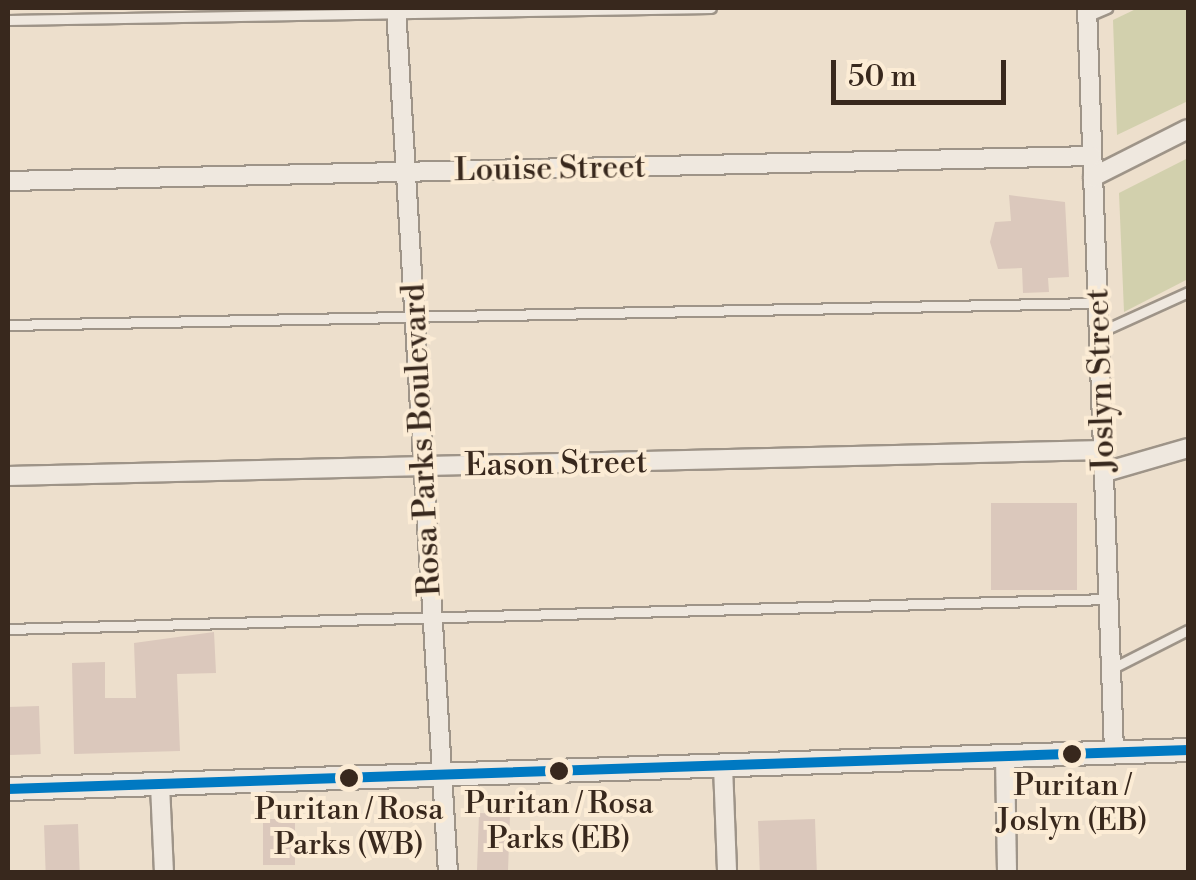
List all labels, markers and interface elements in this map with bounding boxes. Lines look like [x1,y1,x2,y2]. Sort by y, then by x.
scale bar [836,40,1011,102]
text: 50 m [848,58,917,96]
street label: Louise Street [454,148,646,190]
street label: Rosa Parks Boulevard [395,283,449,597]
street label: Joslyn Street [1079,288,1123,472]
street label: Eason Street [464,443,648,485]
marker: Puritan / Joslyn (EB) [1062,744,1082,764]
marker: Puritan / Rosa Parks (EB) [549,761,569,781]
marker: Puritan / Rosa Parks (WB) [339,768,359,788]
place label: Puritan / Joslyn (EB) [997,768,1147,838]
place label: Puritan / Rosa Parks (EB) [465,786,653,856]
place label: Puritan / Rosa Parks (WB) [255,792,443,862]

